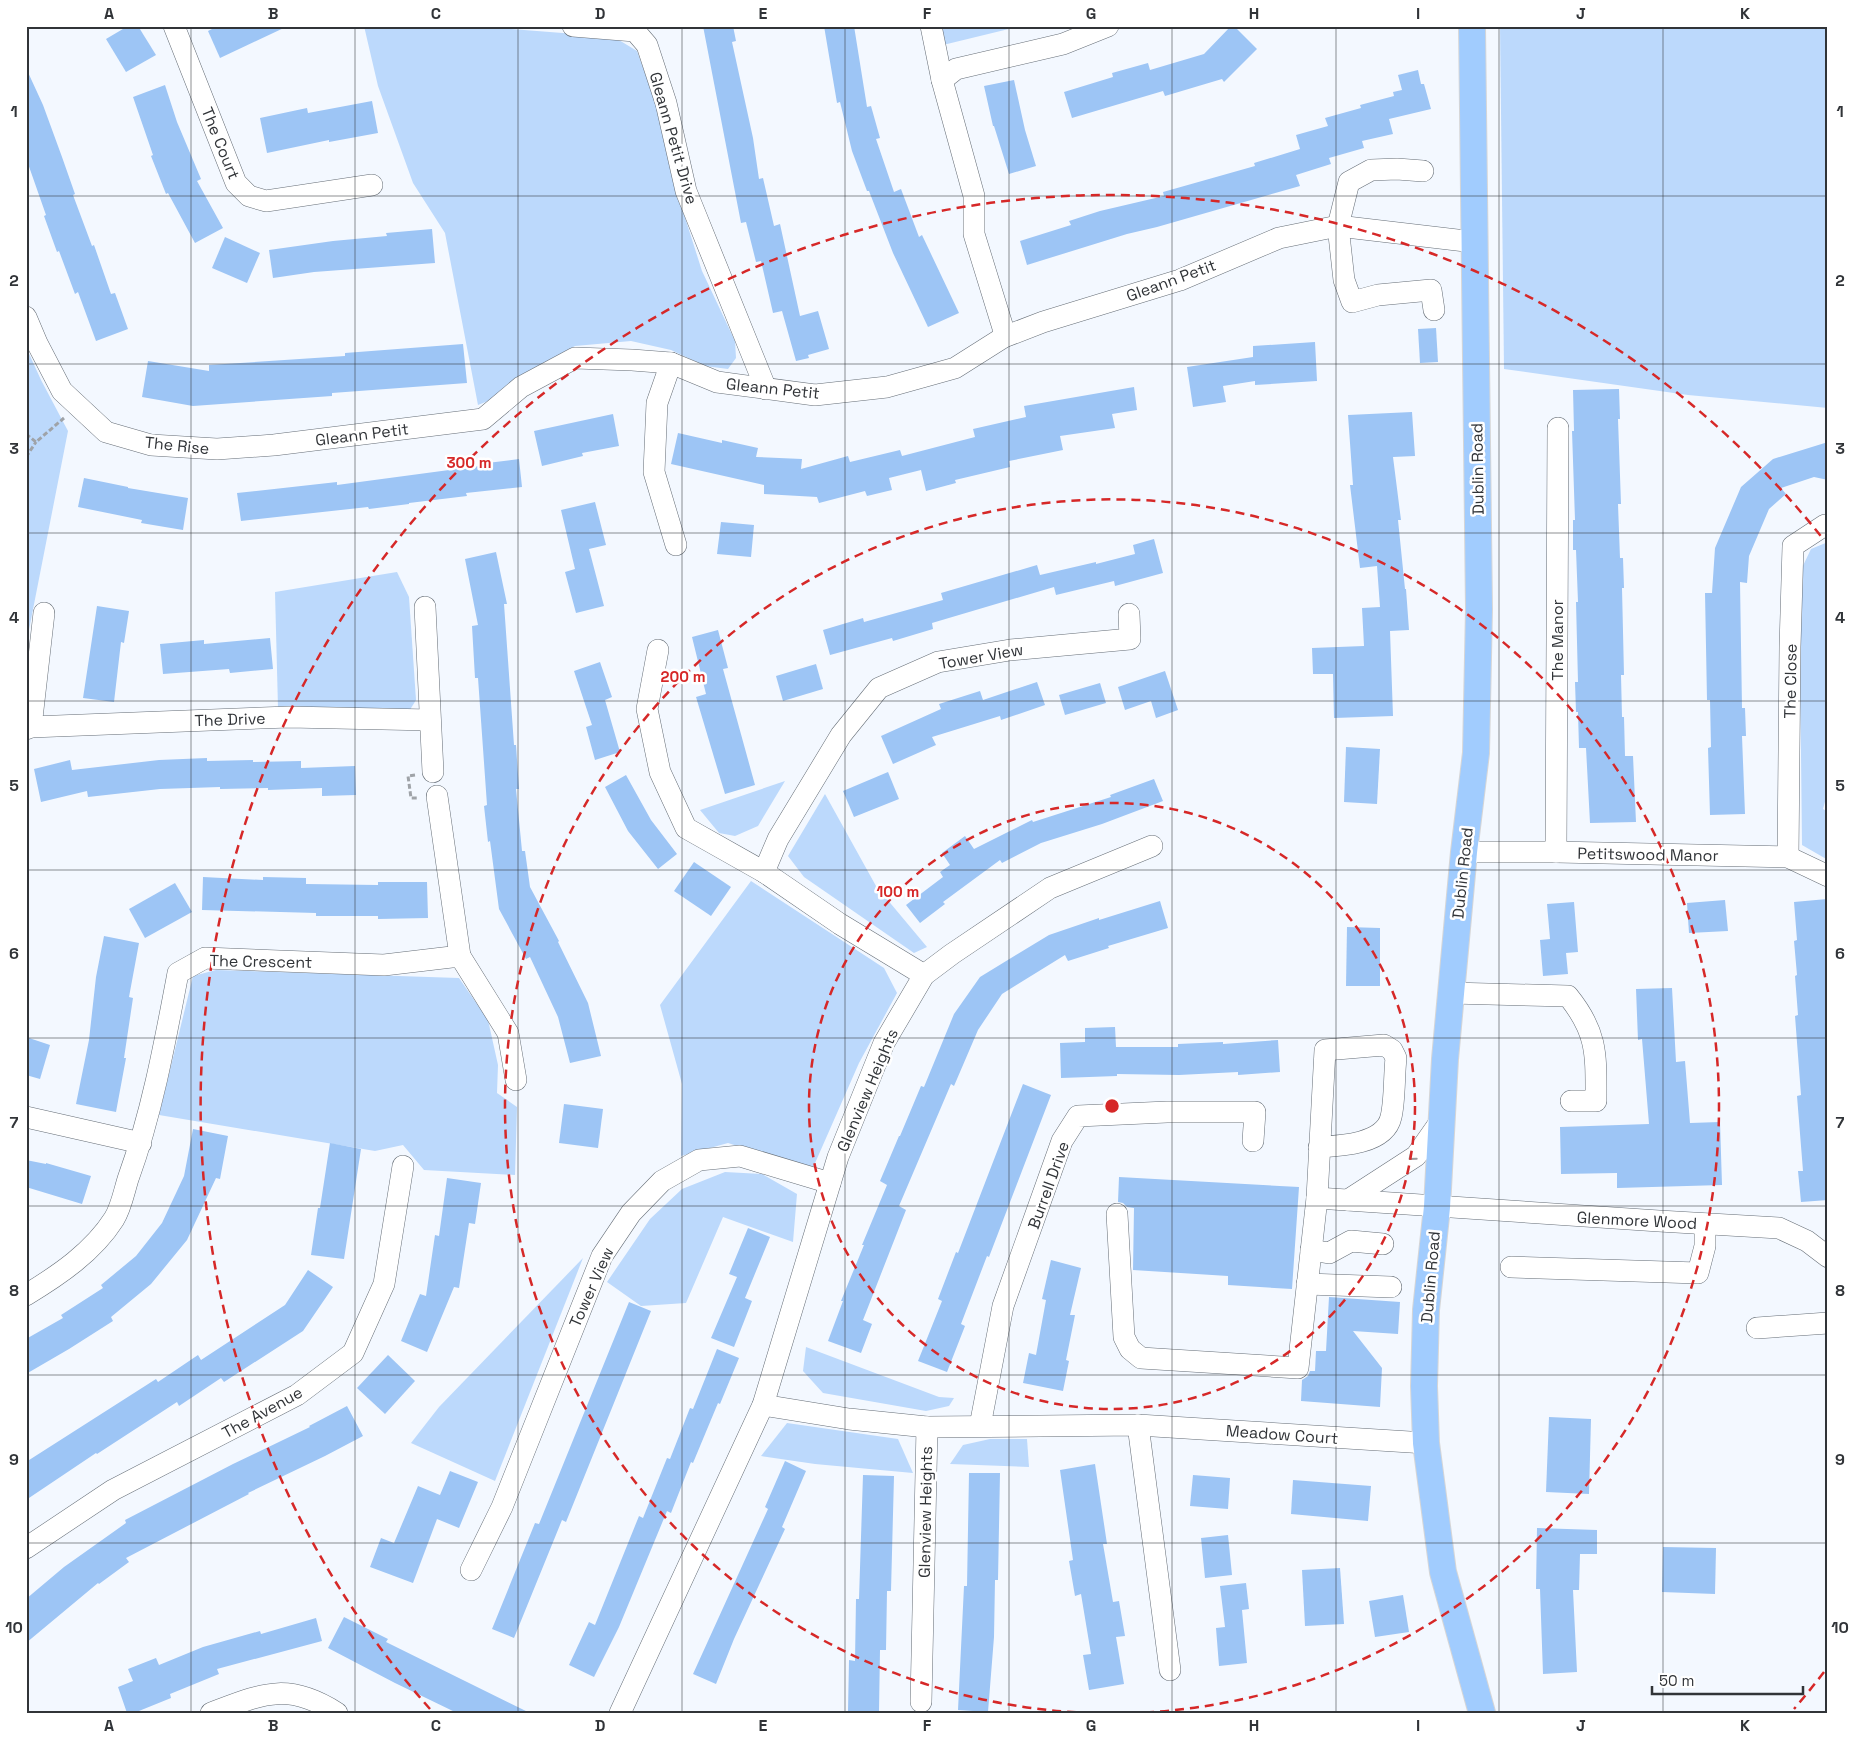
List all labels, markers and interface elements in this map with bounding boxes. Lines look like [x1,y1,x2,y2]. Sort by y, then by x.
text: A [104,3,114,24]
text: B [268,3,278,24]
text: C [431,3,441,24]
text: D [595,3,605,24]
text: E [759,3,768,24]
text: F [923,3,932,24]
text: G [1086,3,1096,24]
text: H [1249,3,1259,24]
text: I [1416,3,1420,24]
text: J [1576,3,1586,24]
text: K [1740,3,1750,24]
street label: Gleann Petit Drive [645,70,702,207]
text: 1 [10,101,18,122]
text: 1 [1836,101,1844,122]
street label: The Court [197,104,245,182]
street label: Gleann Petit [1123,255,1219,306]
text: 2 [9,270,19,291]
text: 2 [1835,270,1845,291]
street label: Gleann Petit [725,373,821,404]
street label: Gleann Petit [314,418,410,451]
street label: Dublin Road [1466,423,1489,515]
street label: The Rise [144,432,210,459]
text: 3 [9,438,19,459]
text: 3 [1835,438,1845,459]
text: 300 m [446,453,492,472]
street label: The Manor [1547,599,1568,681]
text: 4 [9,607,19,628]
text: 4 [1835,607,1845,628]
street label: Tower View [937,639,1025,674]
street label: The Close [1779,643,1802,719]
text: 200 m [661,667,705,686]
street label: The Drive [194,708,266,731]
text: 5 [9,775,19,796]
text: 5 [1835,775,1845,796]
street label: Dublin Road [1447,826,1478,920]
street label: Petitswood Manor [1577,843,1719,866]
text: 100 m [877,882,919,901]
text: 6 [9,943,19,964]
text: 6 [1835,943,1845,964]
street label: The Crescent [209,950,313,973]
street label: Glenview Heights [832,1025,903,1155]
centre of rings [1103,1097,1121,1115]
text: 7 [10,1112,19,1133]
text: 7 [1836,1112,1845,1133]
street label: Burrell Drive [1023,1138,1074,1232]
one-way arrow [1409,1152,1418,1161]
street label: Glenmore Wood [1576,1207,1698,1234]
street label: Dublin Road [1416,1230,1445,1324]
street label: Tower View [564,1244,618,1331]
text: 8 [9,1280,19,1301]
text: 8 [1835,1280,1845,1301]
street label: The Avenue [218,1382,306,1443]
street label: Meadow Court [1225,1420,1339,1449]
street label: Glenview Heights [914,1446,937,1578]
text: 9 [9,1449,19,1470]
text: 9 [1835,1449,1845,1470]
text: 10 [5,1617,23,1638]
text: 10 [1831,1617,1849,1638]
scale bar [1652,1664,1803,1696]
text: 50 m [1659,1671,1694,1690]
text: A [104,1715,114,1736]
text: B [268,1715,278,1736]
text: C [431,1715,441,1736]
text: D [595,1715,605,1736]
text: E [759,1715,768,1736]
text: F [923,1715,932,1736]
text: G [1086,1715,1096,1736]
text: H [1249,1715,1259,1736]
text: I [1416,1715,1420,1736]
text: J [1576,1715,1586,1736]
text: K [1740,1715,1750,1736]

